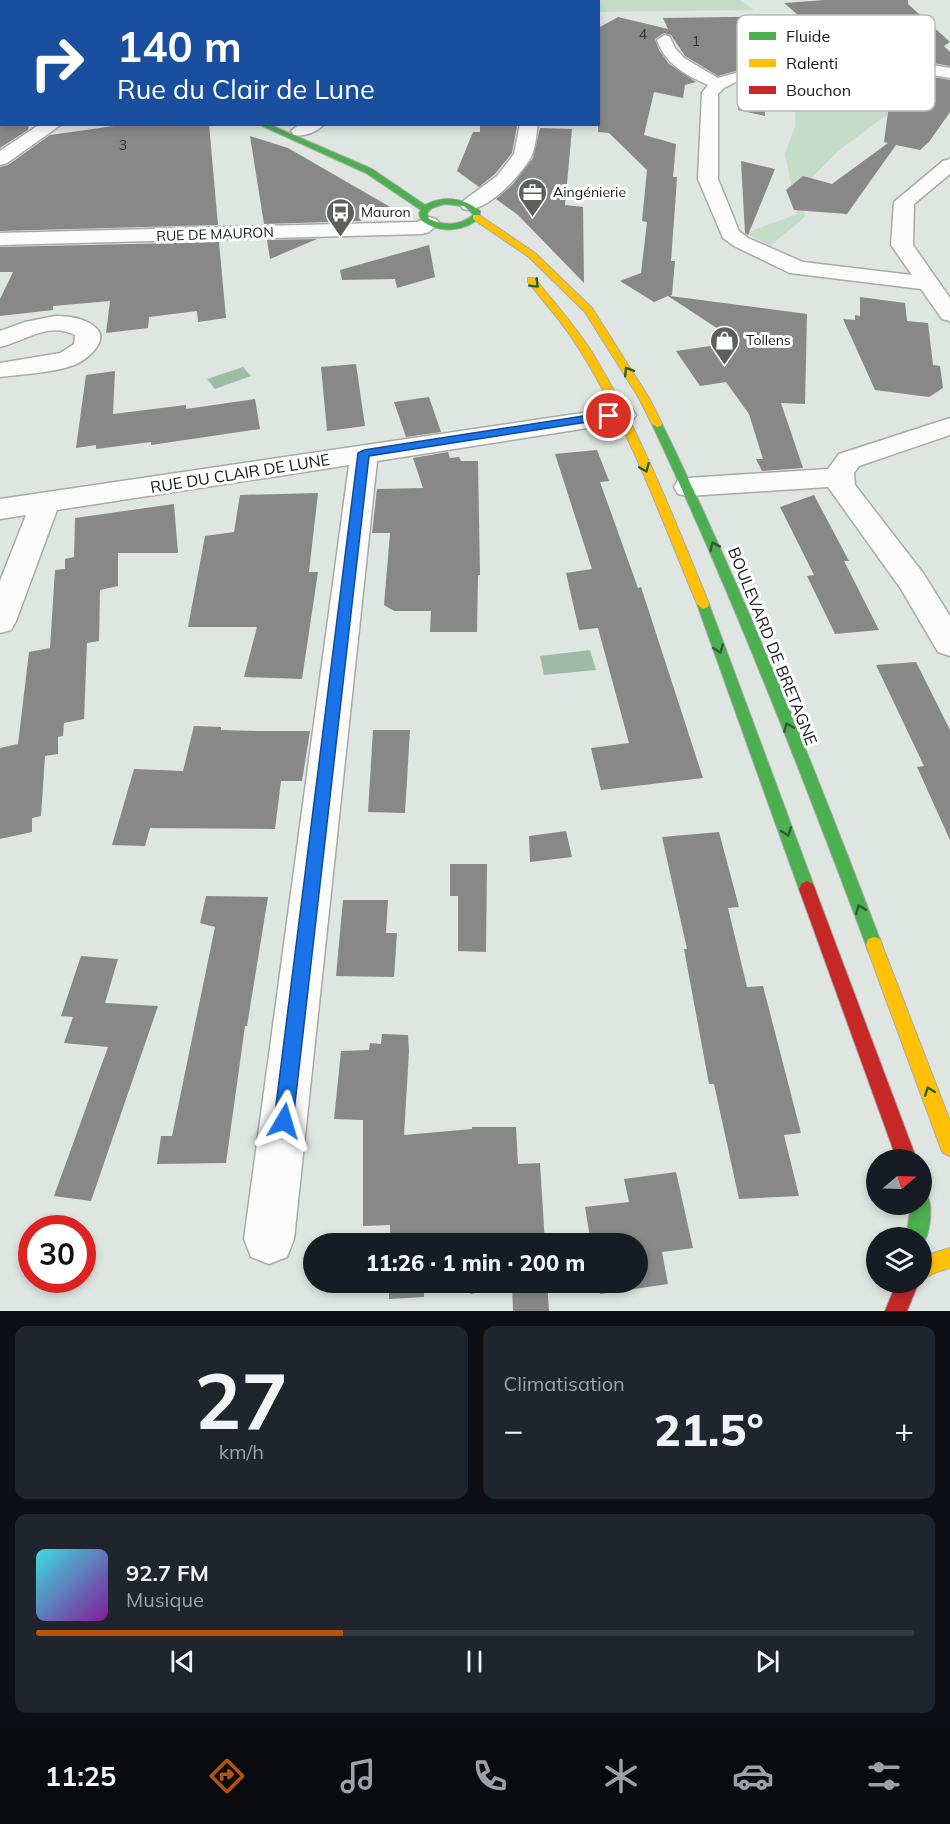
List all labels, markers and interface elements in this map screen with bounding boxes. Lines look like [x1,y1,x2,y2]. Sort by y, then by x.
legend [737,15,935,111]
text: 140 m [117,20,242,73]
icon: right [18,24,96,102]
house number: 4 [639,25,648,43]
text: Fluide [786,26,830,46]
house number: 1 [692,32,700,50]
text: Ralenti [786,53,838,73]
text: Rue du Clair de Lune [117,72,375,106]
text: Bouchon [786,80,851,100]
house number: 3 [119,136,127,154]
office icon: Aingénierie [516,176,548,218]
place label: Aingénierie [553,183,626,201]
bus stop icon: Mauron [324,196,356,238]
place label: Mauron [361,203,411,221]
street label: RUE DE MAURON [156,223,274,245]
one-way arrow [527,277,538,288]
shop icon: Tollens [709,324,741,366]
place label: Tollens [746,331,791,349]
one-way arrow [623,367,635,377]
pin [583,390,634,441]
icon: arrive [592,399,625,432]
street label: RUE DU CLAIR DE LUNE [149,449,331,497]
one-way arrow [638,462,650,473]
one-way arrow [710,541,722,552]
street label: BOULEVARD DE BRETAGNE [724,544,822,748]
one-way arrow [712,643,725,654]
one-way arrow [783,723,795,734]
one-way arrow [780,826,792,837]
one-way arrow [855,904,867,915]
one-way arrow [923,1086,936,1097]
position arrow [252,1089,316,1153]
north arrow [866,1149,932,1215]
map controls [866,1149,932,1293]
speed limit sign: 30 [18,1215,96,1293]
button: layers [866,1227,932,1293]
text: 11:26 · 1 min · 200 m [366,1249,585,1277]
text: 27 [194,1351,288,1449]
text: Climatisation [504,1371,625,1396]
text: 21.5° [654,1401,764,1457]
text: − [504,1409,523,1450]
text: + [894,1409,914,1450]
text: km/h [219,1439,264,1464]
text: 92.7 FM [126,1559,209,1587]
text: Musique [126,1587,204,1612]
icon: previous [166,1645,199,1678]
icon: pause [458,1645,491,1678]
icon: next [751,1645,784,1678]
icon: directions [206,1755,248,1797]
icon: music [337,1755,379,1797]
icon: phone [469,1755,511,1797]
icon: climate [600,1755,642,1797]
icon: car [732,1755,774,1797]
icon: filters [863,1755,905,1797]
text: 11:25 [45,1759,116,1793]

